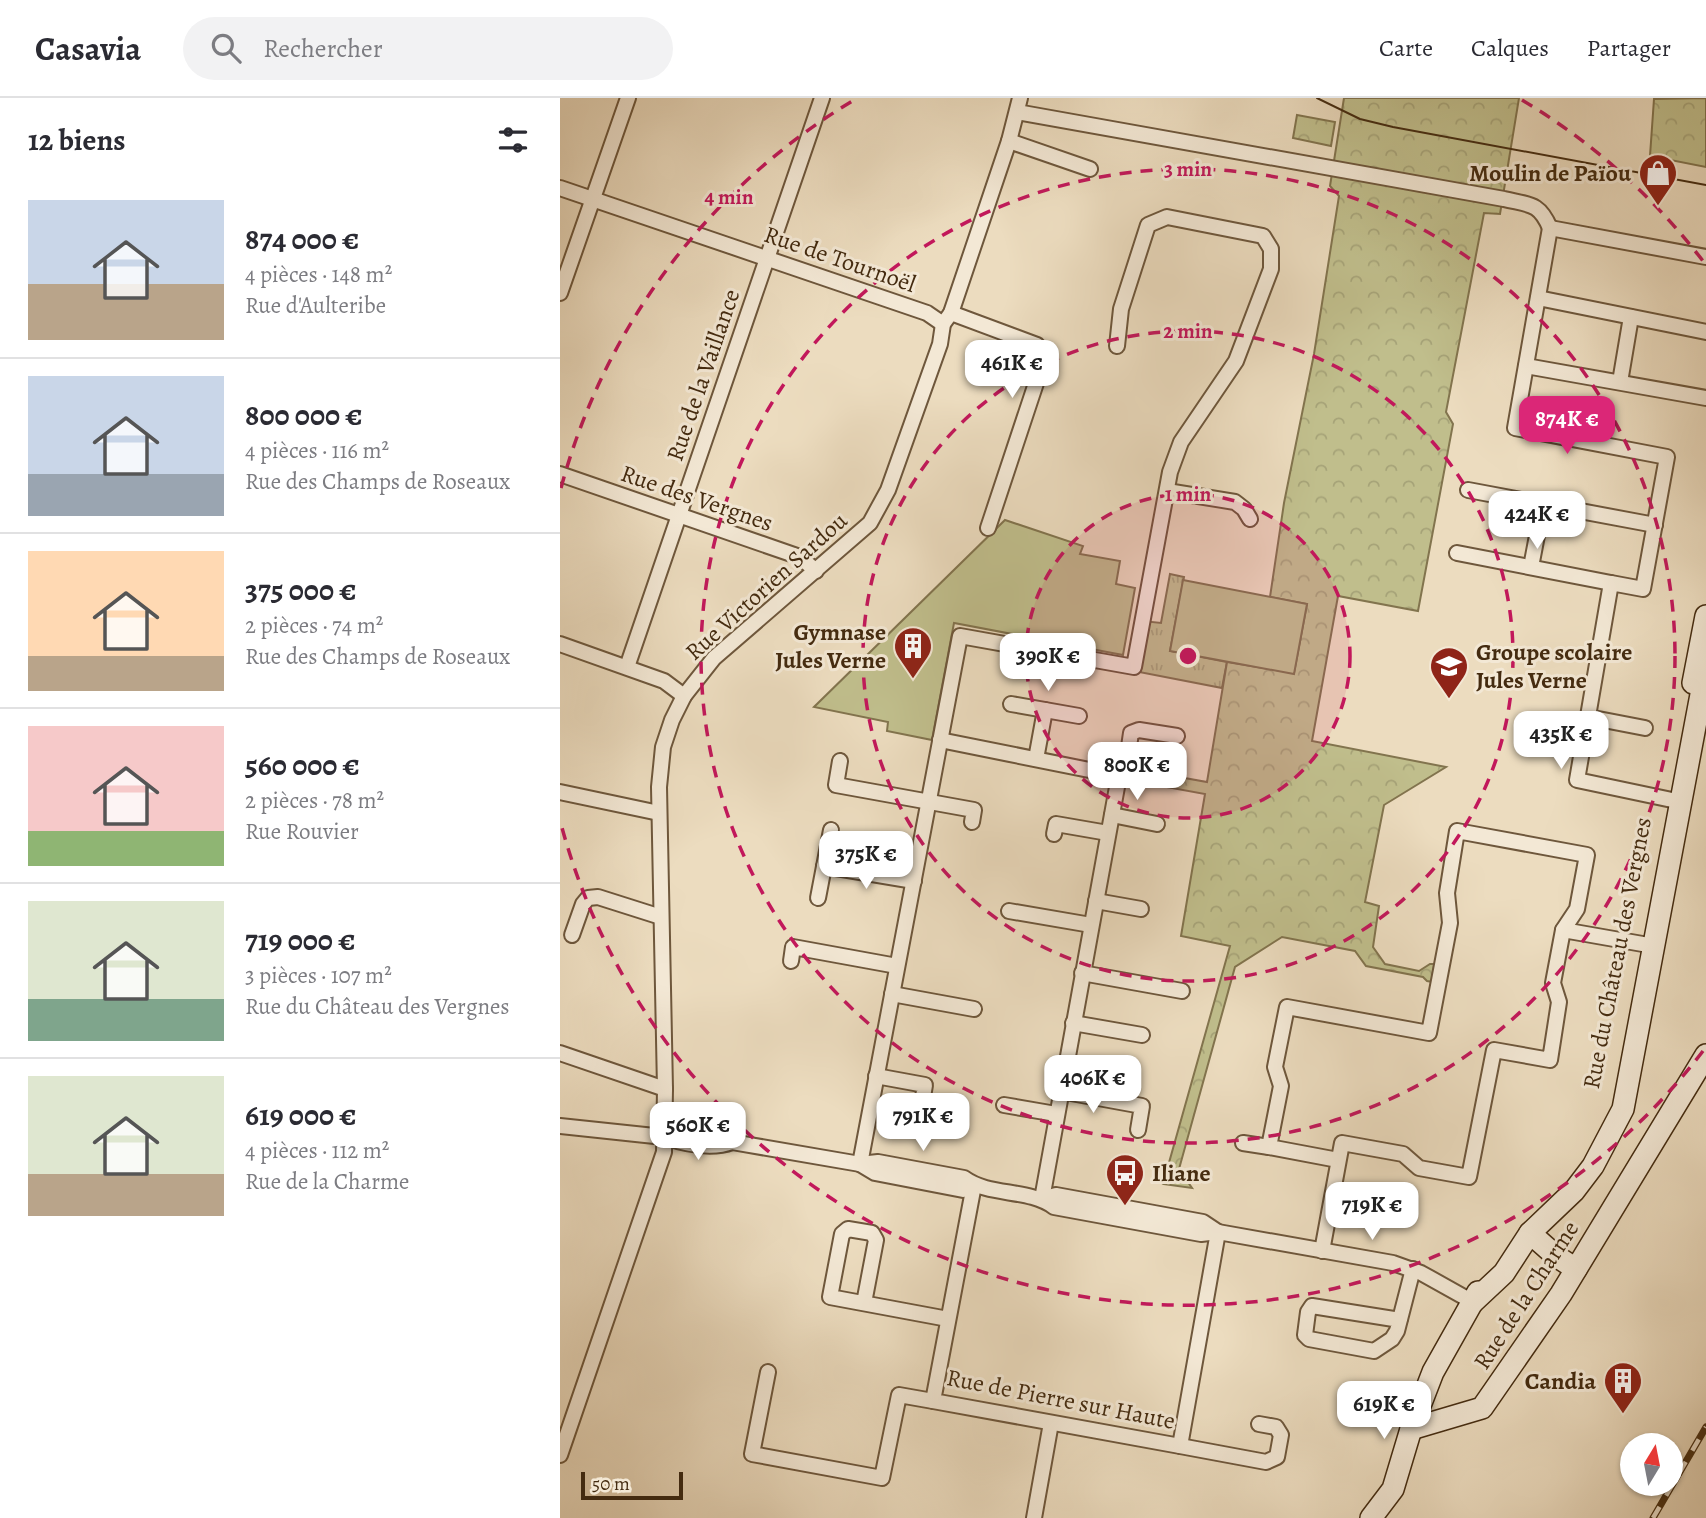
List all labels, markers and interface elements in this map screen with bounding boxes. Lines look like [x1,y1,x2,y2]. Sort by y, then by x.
search box [183,17,673,80]
text: Casavia [35,26,141,71]
icon: search [207,29,245,67]
text: Rechercher [263,31,383,66]
text: Carte [1379,32,1433,64]
text: Calques [1471,32,1549,64]
text: Partager [1587,32,1671,64]
text: 12 biens [28,120,126,160]
icon: filters [494,121,532,159]
shop icon: Moulin de Païou [1637,152,1679,207]
text: 3 min [1164,155,1212,183]
place label: Moulin de Païou [1469,157,1632,189]
text: 4 min [704,183,754,211]
street label: Rue de Tournoël [760,218,920,300]
text: 874 000 € [245,219,359,259]
icon: home [84,228,168,312]
text: 4 pièces · 148 m² [245,259,392,290]
street label: Rue de la Vaillance [659,285,747,465]
text: Rue d'Aulteribe [245,290,386,321]
text: 2 min [1163,317,1213,345]
pin: 461K € [955,341,1069,400]
text: 461K € [981,347,1043,378]
text: 800 000 € [245,395,363,435]
pin: 874K € [1510,396,1624,456]
text: 874K € [1535,403,1599,434]
icon: home [84,404,168,488]
text: 4 pièces · 116 m² [245,435,389,466]
street label: Rue des Vergnes [617,457,777,539]
text: Rue des Champs de Roseaux [245,466,510,497]
text: 1 min [1165,480,1212,508]
pin: 424K € [1480,491,1594,551]
text: 424K € [1504,498,1570,529]
street label: Rue Victorien Sardou [678,505,854,667]
text: 375 000 € [245,570,356,610]
icon: home [84,579,168,663]
text: 2 pièces · 74 m² [245,610,383,641]
place label: Gymnase Jules Verne [775,616,886,676]
building icon: Gymnase Jules Verne [892,625,934,680]
pin: 390K € [991,634,1105,693]
place label: Groupe scolaire Jules Verne [1476,636,1632,696]
text: 390K € [1016,640,1080,671]
text: Rue des Champs de Roseaux [245,641,510,672]
centre of rings [1176,644,1200,668]
school or university icon: Groupe scolaire Jules Verne [1428,645,1470,700]
pin: 435K € [1504,712,1618,771]
text: 435K € [1530,718,1592,749]
pin: 800K € [1080,742,1194,802]
text: 560 000 € [245,745,360,785]
text: 800K € [1104,749,1170,780]
icon: home [84,754,168,838]
text: 2 pièces · 78 m² [245,785,384,816]
street label: Rue du Château des Vergnes [1575,814,1659,1092]
text: Rue Rouvier [245,816,359,847]
pin: 375K € [809,832,923,891]
text: 375K € [835,838,897,869]
text: 719 000 € [245,920,355,960]
icon: home [84,929,168,1013]
text: 3 pièces · 107 m² [245,960,392,991]
text: Rue du Château des Vergnes [245,991,510,1022]
pin: 406K € [1036,1056,1150,1115]
text: 406K € [1060,1062,1126,1093]
pin: 791K € [866,1094,980,1153]
text: 619 000 € [245,1095,357,1135]
text: 791K € [892,1100,954,1131]
pin: 560K € [641,1102,755,1162]
icon: home [84,1104,168,1188]
text: 560K € [666,1109,730,1140]
text: 4 pièces · 112 m² [245,1135,389,1166]
bus stop icon: Iliane [1104,1152,1146,1207]
place label: Iliane [1152,1157,1211,1189]
text: Rue de la Charme [245,1166,409,1197]
pin: 719K € [1315,1182,1429,1242]
text: 719K € [1341,1189,1403,1220]
street label: Rue de la Charme [1466,1214,1586,1376]
building icon: Candia [1602,1360,1644,1415]
street label: Rue de Pierre sur Haute [944,1361,1178,1437]
place label: Candia [1525,1365,1596,1397]
pin: 619K € [1327,1382,1441,1441]
text: 619K € [1353,1388,1415,1419]
north arrow [1620,1433,1684,1496]
map controls [1620,1433,1683,1496]
scale bar [581,1469,682,1501]
text: 50 m [592,1471,630,1497]

